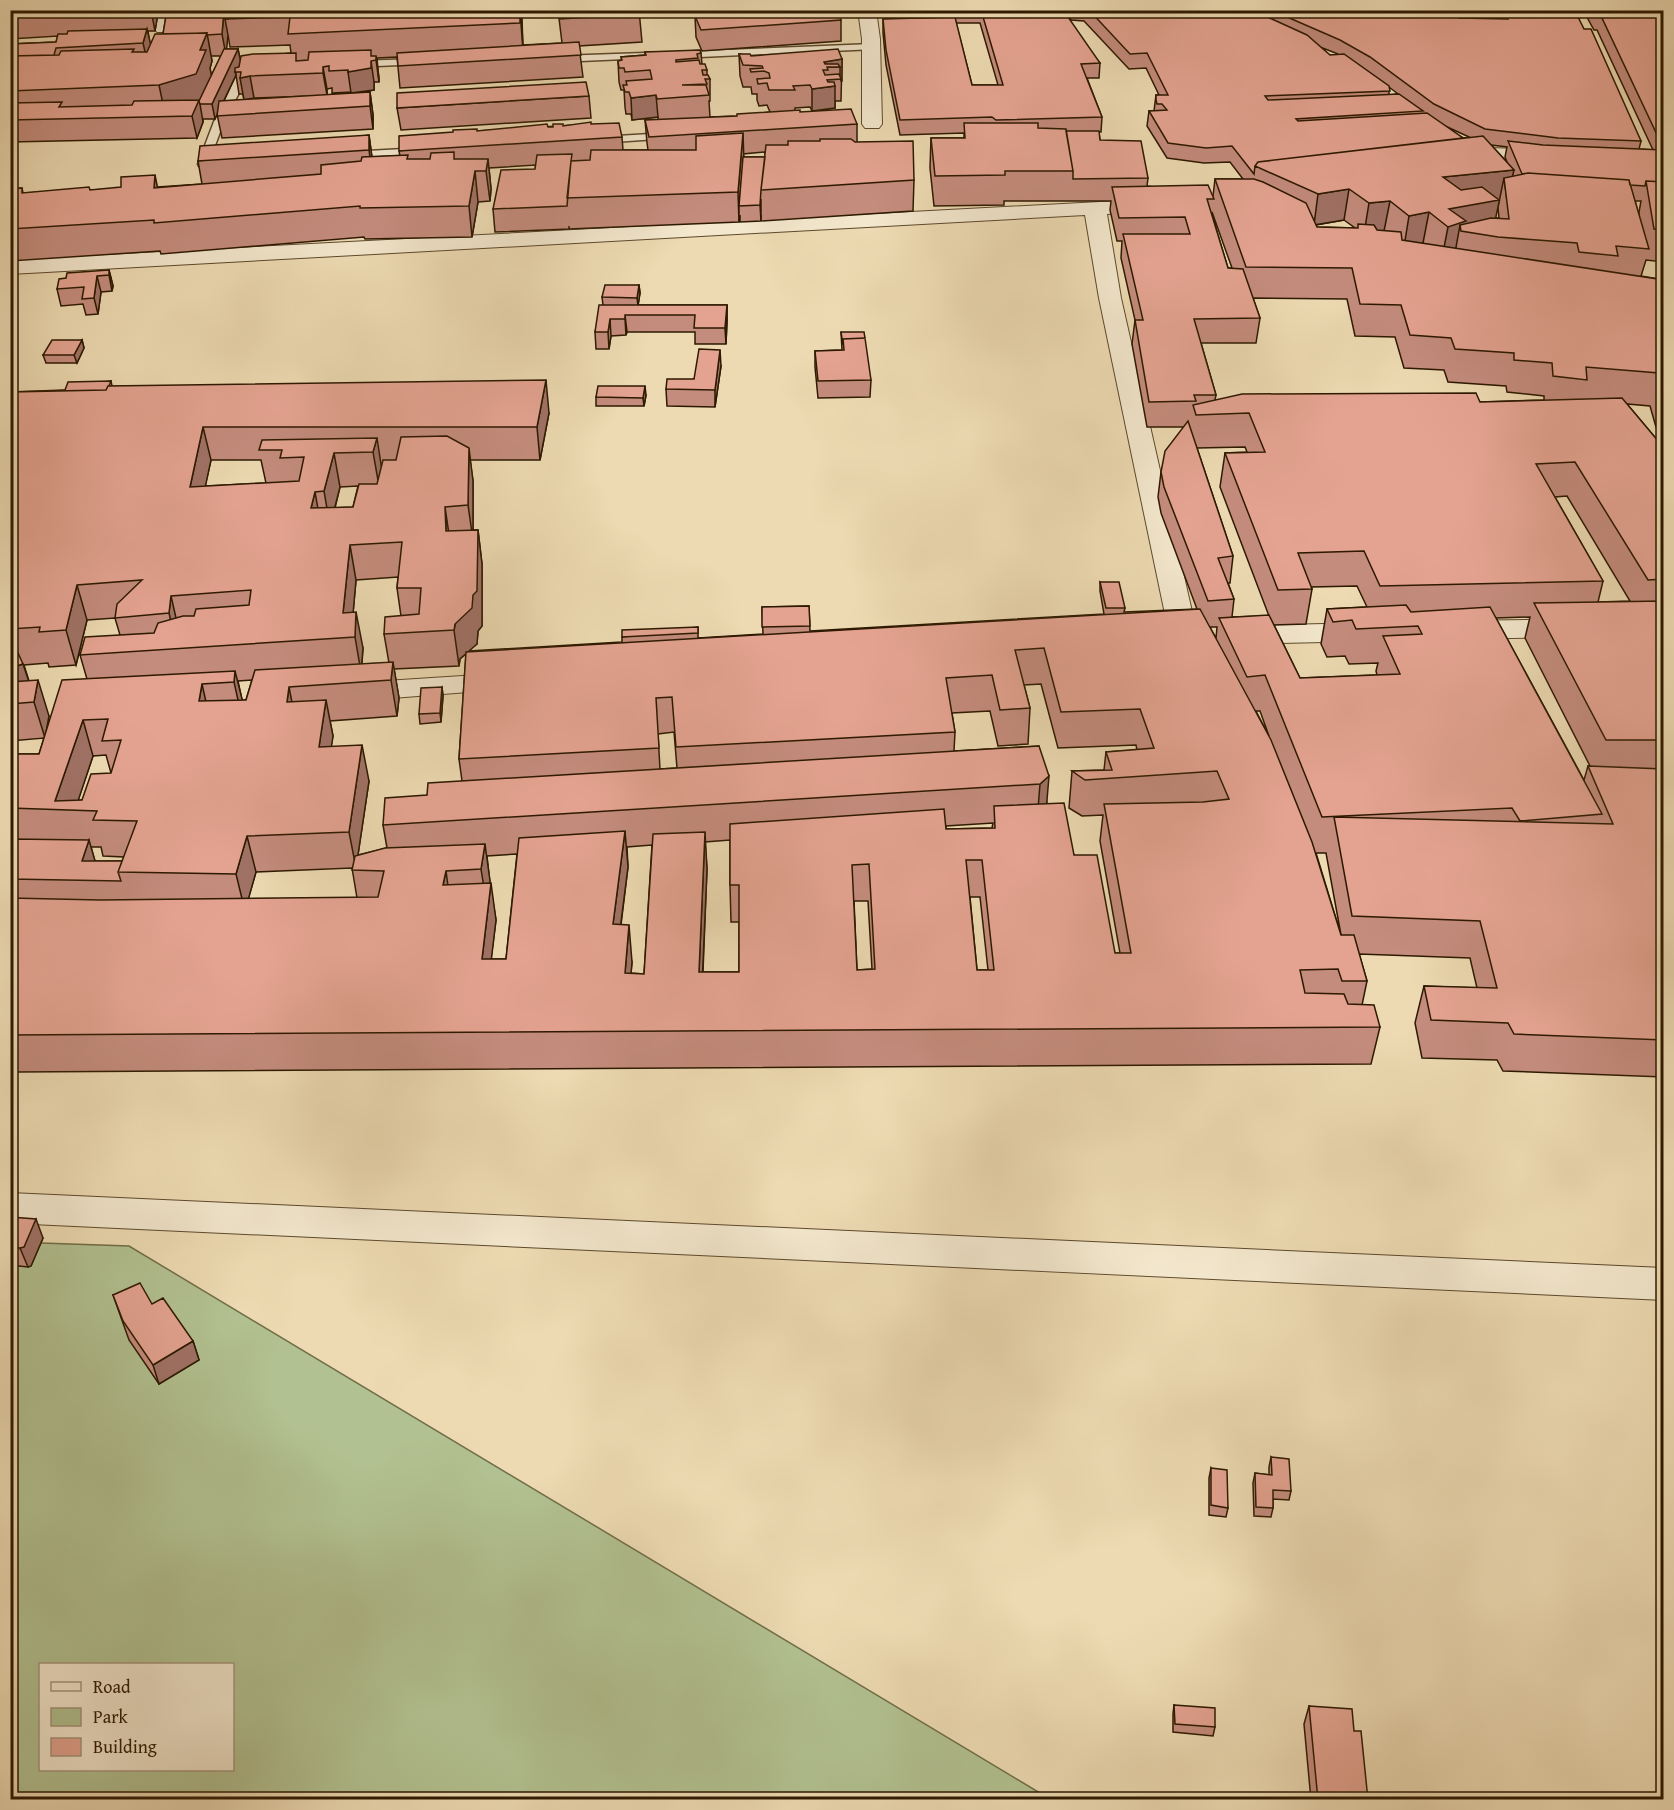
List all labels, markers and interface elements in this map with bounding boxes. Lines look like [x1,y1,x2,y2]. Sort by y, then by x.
legend [39,1663,234,1771]
text: Road [93,1673,131,1700]
text: Park [93,1703,129,1730]
text: Building [93,1733,157,1760]

